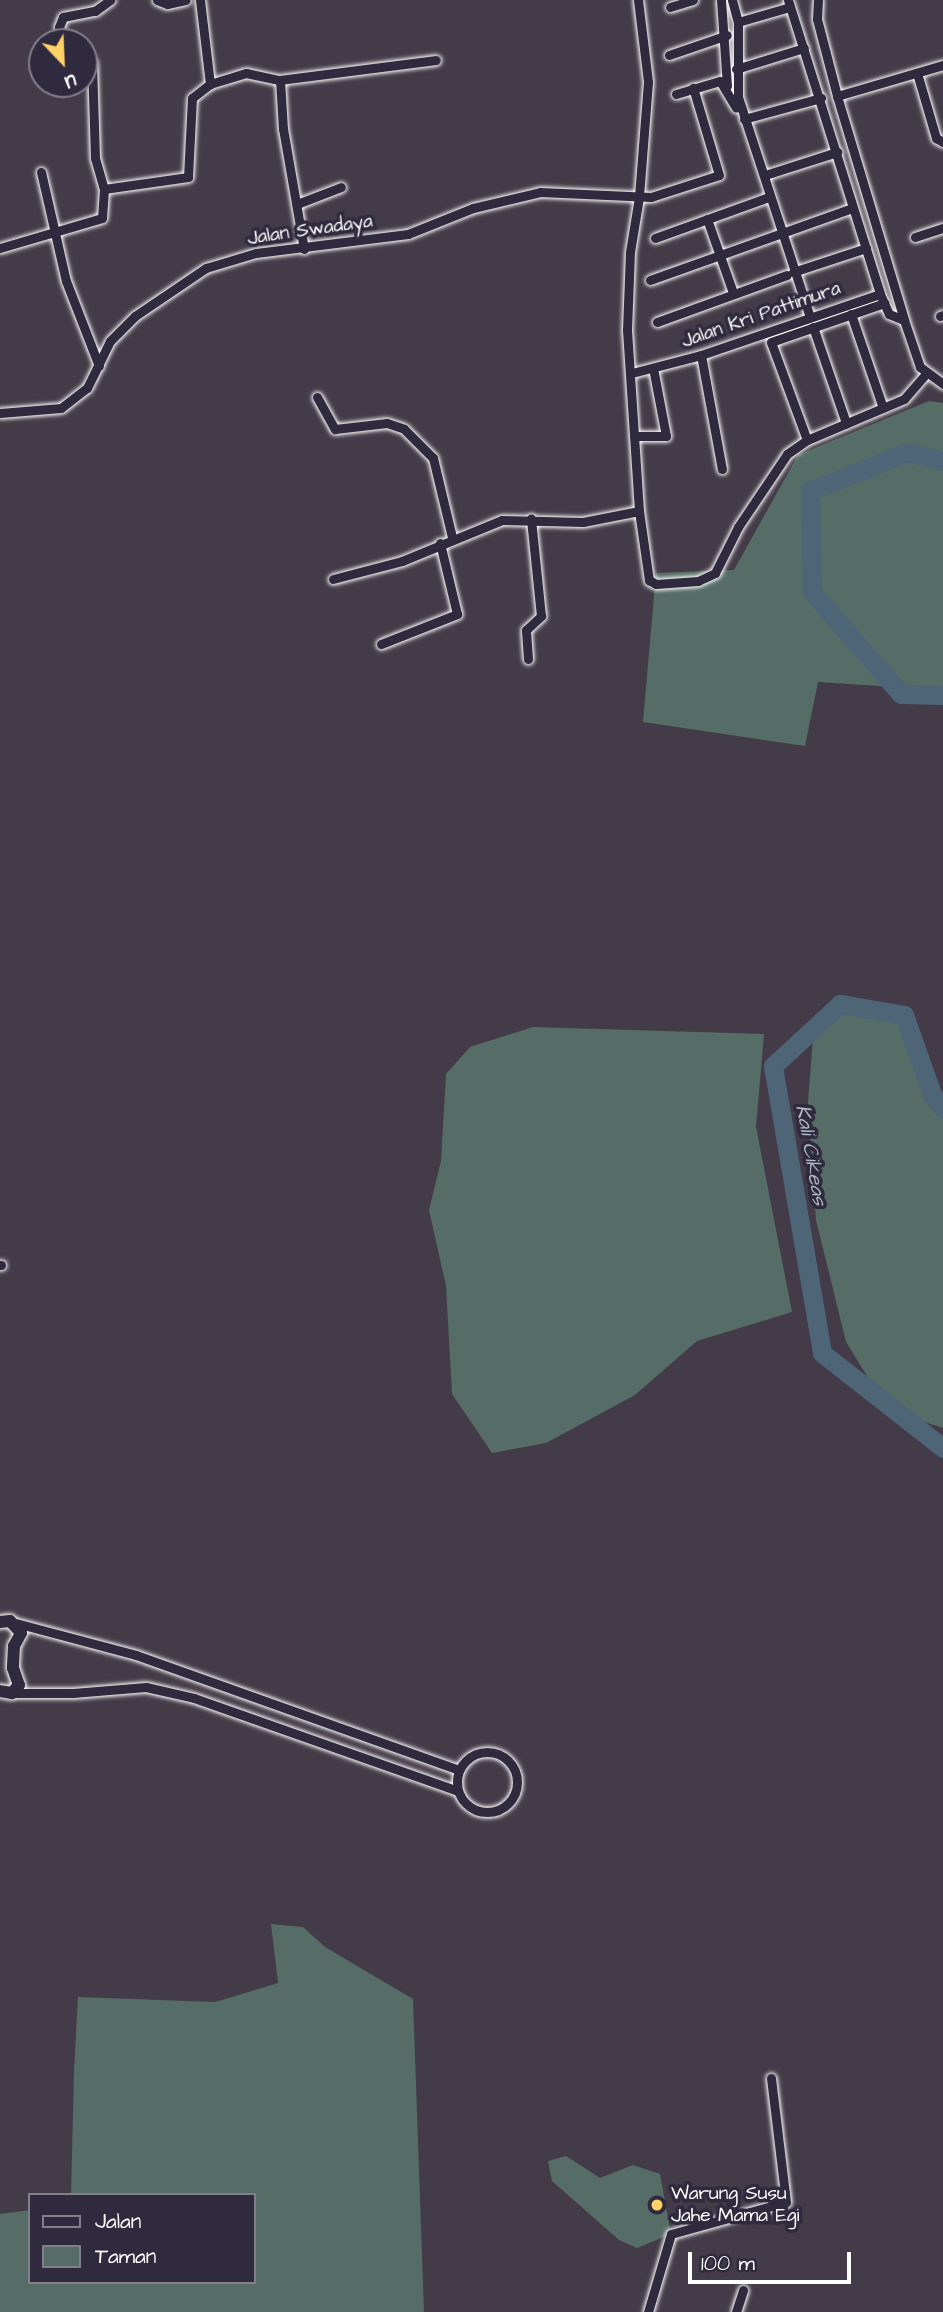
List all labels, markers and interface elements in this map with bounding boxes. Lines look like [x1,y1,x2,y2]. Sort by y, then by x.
north arrow [28,28,98,98]
text: U [60,66,81,95]
street label: Jalan Swadaya [246,210,374,250]
street label: Jalan Kri Pattimura [679,277,843,353]
water label: Kali Cikeas [790,1103,832,1207]
place label: Warung Susu Jahe Mama Egi [671,2183,799,2227]
legend [28,2193,256,2284]
marker: Warung Susu Jahe Mama Egi [649,2197,665,2213]
text: Jalan [95,2207,141,2236]
scale bar [691,2238,854,2282]
text: Taman [95,2242,156,2271]
text: 100 m [701,2249,755,2278]

